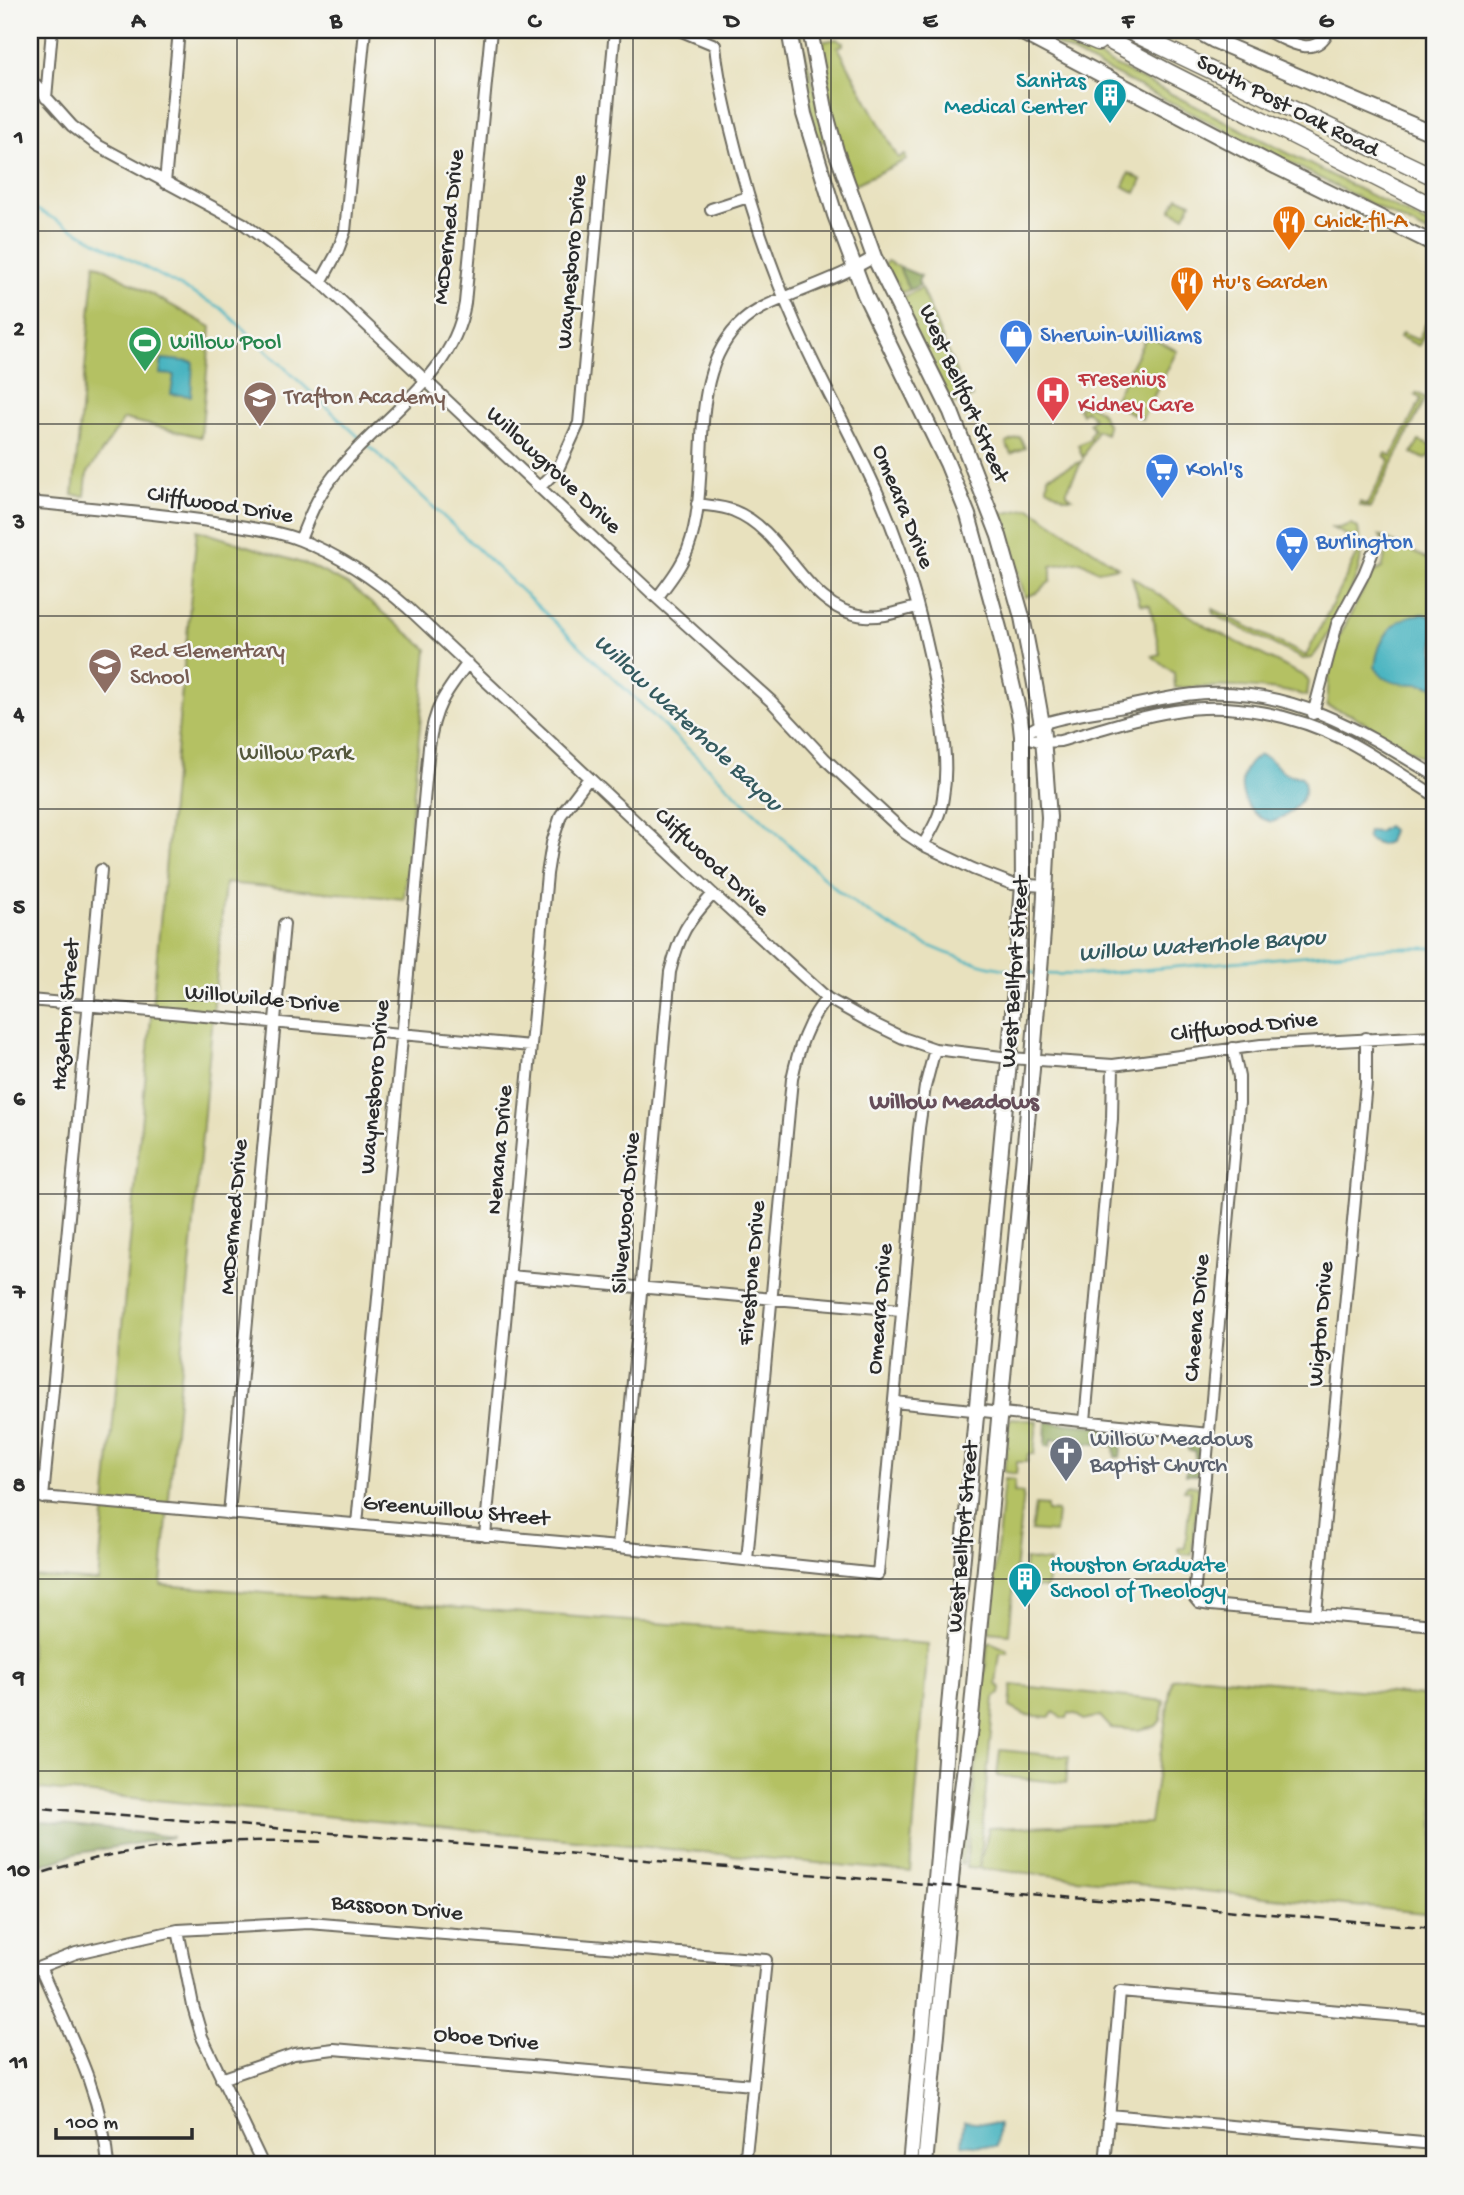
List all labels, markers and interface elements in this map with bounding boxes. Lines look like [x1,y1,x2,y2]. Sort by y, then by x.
text: A [130,9,146,36]
text: B [329,9,343,36]
text: C [528,9,543,36]
text: D [723,9,741,36]
text: E [923,9,939,36]
text: F [1121,9,1136,36]
text: G [1319,9,1335,36]
street label: South Post Oak Road [1191,49,1384,165]
place label: Sanitas Medical Center [944,69,1088,122]
building icon: Sanitas Medical Center [1091,76,1129,125]
text: 1 [13,125,24,152]
street label: McDermed Drive [428,147,472,306]
street label: Waynesboro Drive [552,173,594,350]
restaurant icon: Chick-fil-A [1270,203,1308,252]
place label: Chick-fil-A [1314,209,1408,236]
restaurant icon: Hu's Garden [1168,264,1206,313]
place label: Hu's Garden [1212,270,1327,297]
street label: West Bellfort Street [912,301,1015,489]
text: 2 [13,317,25,344]
shop icon: Sherwin-Williams [997,317,1035,366]
place label: Sherwin-Williams [1040,323,1202,350]
sports icon: Willow Pool [126,324,164,373]
place label: Willow Pool [170,330,282,357]
place label: Fresenius Kidney Care [1077,367,1195,420]
hospital icon: Fresenius Kidney Care [1034,374,1072,423]
school or university icon: Trafton Academy [241,379,279,428]
place label: Trafton Academy [282,385,446,412]
street label: Willowgrove Drive [480,401,627,541]
street label: Omeara Drive [865,441,940,574]
supermarket icon: Kohl's [1143,451,1181,500]
place label: Kohl's [1186,457,1243,484]
street label: Cliffwood Drive [145,481,296,531]
text: 3 [12,510,25,537]
supermarket icon: Burlington [1273,524,1311,573]
place label: Burlington [1315,530,1413,557]
water label: Willow Waterhole Bayou [587,629,789,820]
place label: Red Elementary School [130,639,285,692]
school or university icon: Red Elementary School [86,646,124,695]
text: 4 [13,702,25,729]
park label: Willow Park [239,741,356,768]
street label: Cliffwood Drive [648,803,775,924]
street label: West Bellfort Street [996,874,1036,1069]
text: 5 [13,895,25,922]
water label: Willow Waterhole Bayou [1078,924,1328,970]
street label: Hazelton Street [47,937,87,1092]
street label: Willowilde Drive [183,980,342,1020]
street label: Waynesboro Drive [355,998,397,1175]
street label: Cliffwood Drive [1169,1007,1320,1049]
street label: Nenana Drive [482,1083,520,1216]
text: 6 [13,1087,26,1114]
district label: Willow Meadows [868,1089,1040,1118]
street label: Silverwood Drive [607,1130,648,1295]
street label: McDermed Drive [215,1137,255,1296]
street label: Firestone Drive [733,1198,773,1347]
street label: Omeara Drive [862,1241,900,1376]
street label: Cheena Drive [1179,1252,1217,1383]
street label: Wigton Drive [1303,1259,1341,1388]
text: 7 [12,1280,26,1307]
place label: Willow Meadows Baptist Church [1089,1427,1253,1480]
church icon: Willow Meadows Baptist Church [1047,1434,1085,1483]
street label: West Bellfort Street [942,1439,986,1634]
text: 8 [13,1473,26,1500]
street label: Greenwillow Street [362,1490,552,1534]
place label: Houston Graduate School of Theology [1050,1553,1227,1606]
building icon: Houston Graduate School of Theology [1006,1560,1044,1609]
text: 9 [12,1665,25,1692]
text: 10 [7,1858,30,1885]
street label: Bassoon Drive [329,1890,465,1928]
street label: Oboe Drive [432,2022,541,2058]
text: 11 [9,2050,28,2077]
scale bar [56,2097,192,2141]
text: 100 m [65,2112,118,2137]

